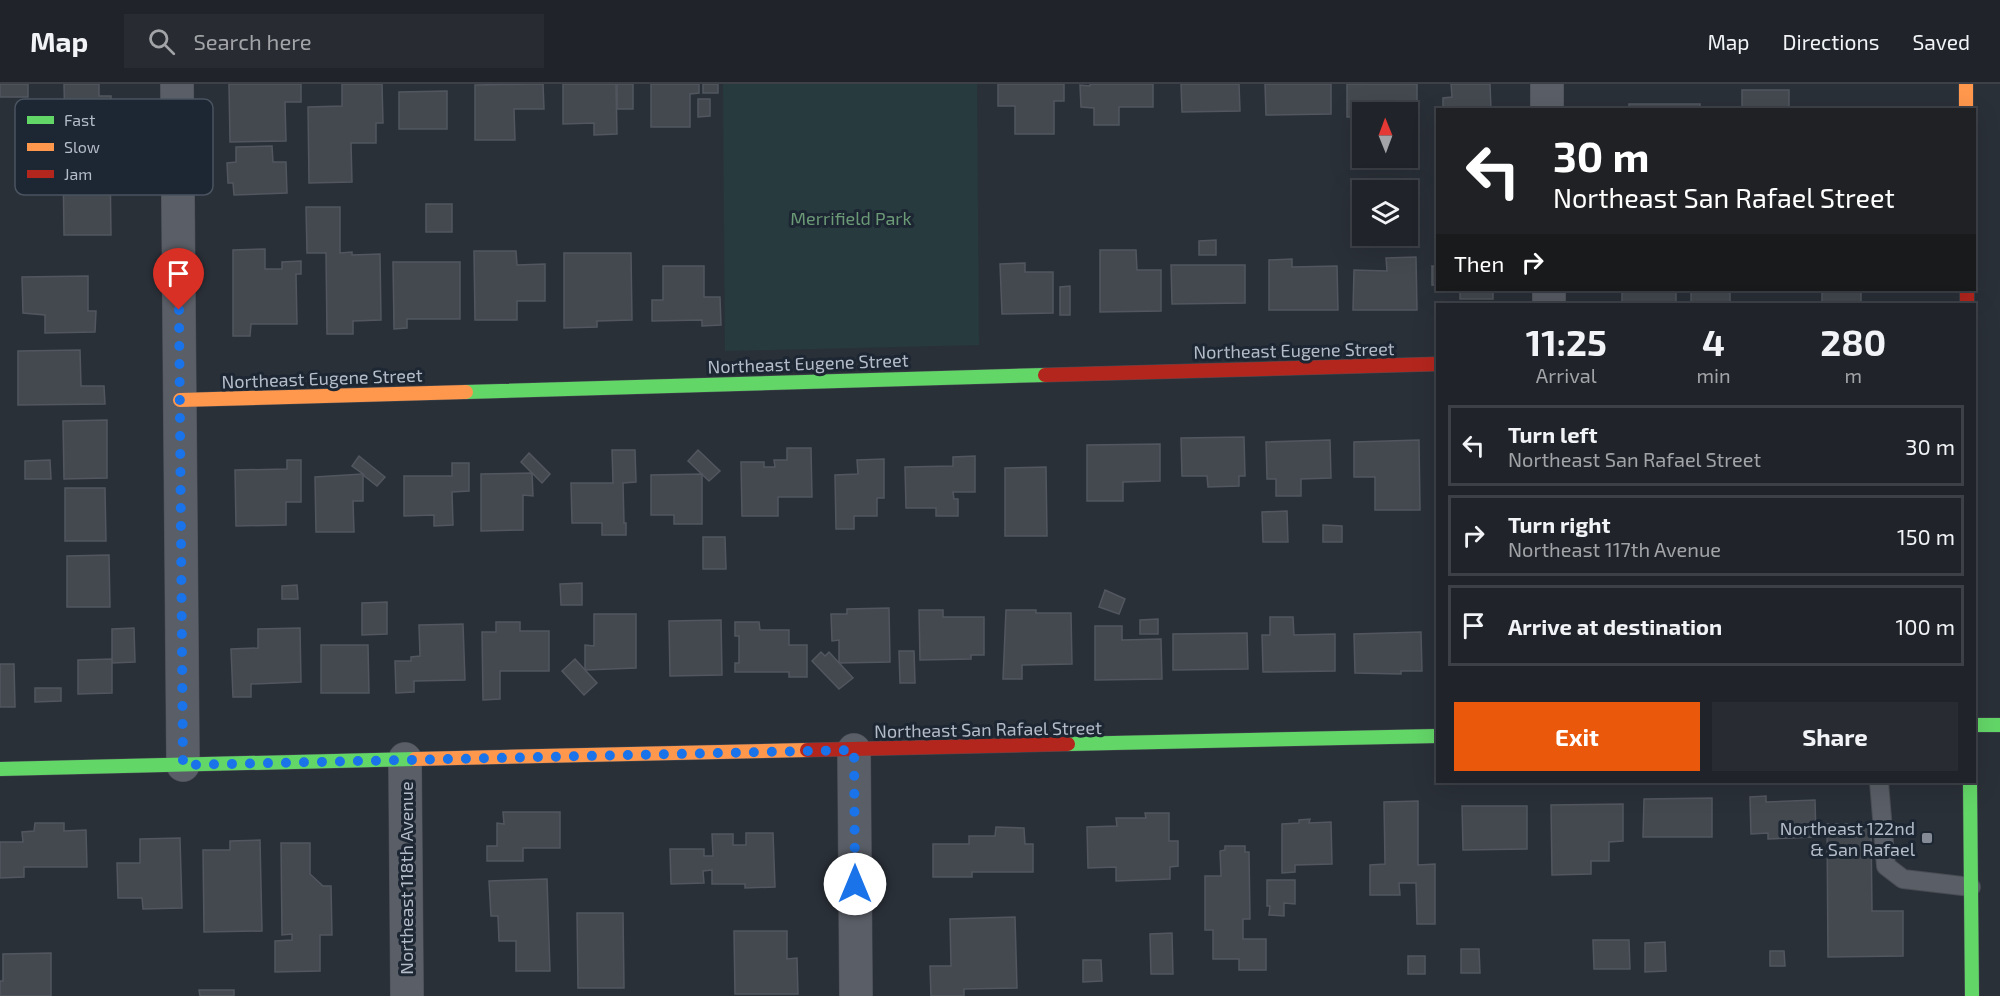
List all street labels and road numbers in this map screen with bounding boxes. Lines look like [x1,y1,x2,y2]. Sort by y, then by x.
street label: Northeast Eugene Street [1193,337,1395,363]
street label: Northeast Eugene Street [707,348,909,378]
street label: Northeast Eugene Street [221,363,423,393]
street label: Northeast San Rafael Street [874,716,1102,742]
street label: Northeast 118th Avenue [395,781,417,975]

